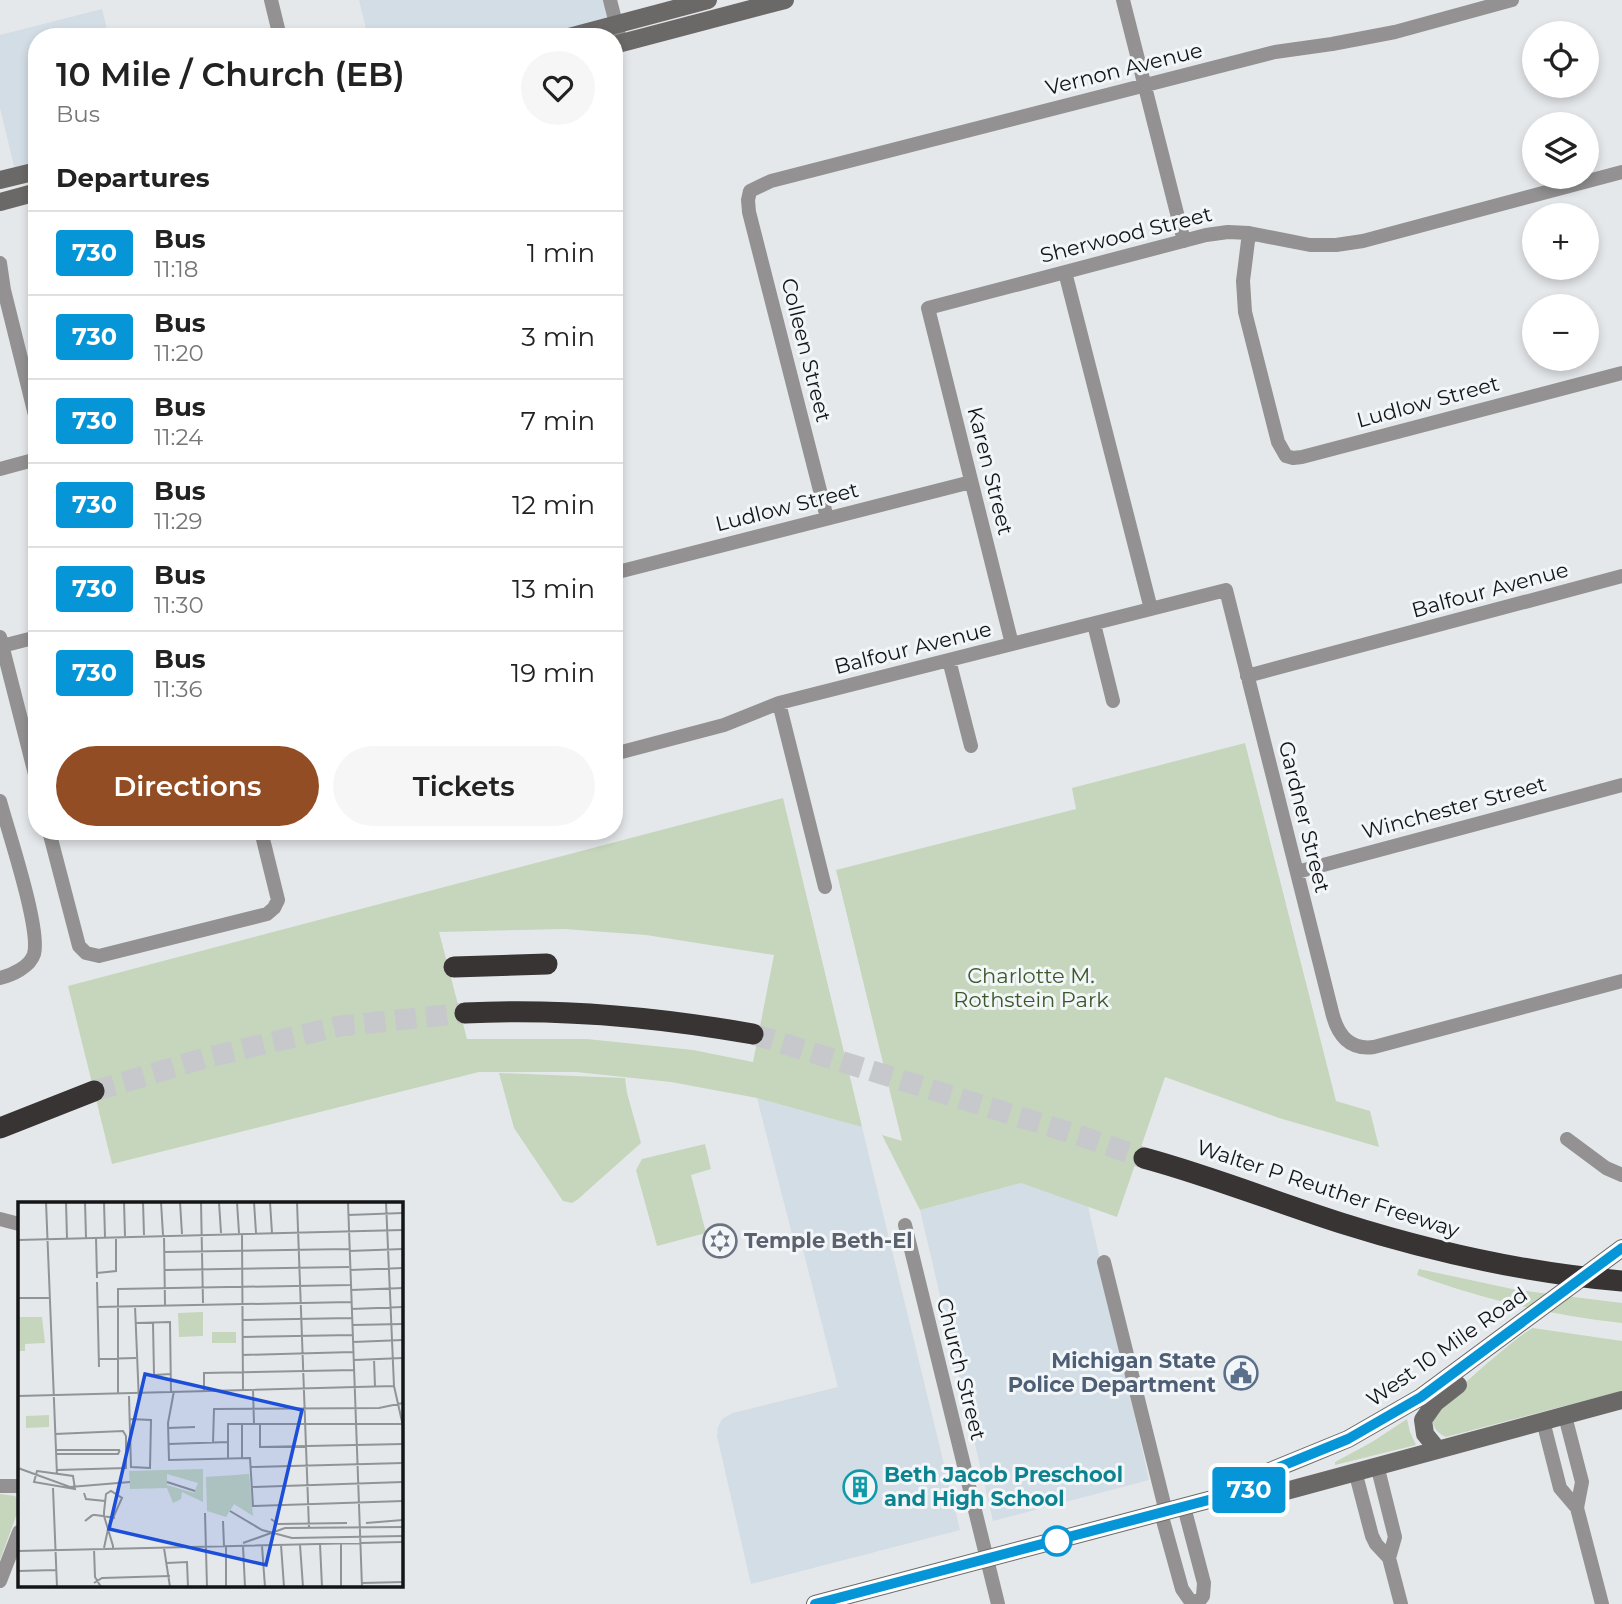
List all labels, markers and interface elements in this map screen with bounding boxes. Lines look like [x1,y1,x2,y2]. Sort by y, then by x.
map controls [1522,21,1599,371]
button: locate [1522,21,1599,98]
street label: Vernon Avenue [1043,37,1205,100]
button: heart [521,51,595,125]
text: 10 Mile / Church (EB) [56,54,405,94]
text: Bus [56,100,100,128]
button: layers [1522,112,1599,189]
text: Departures [56,162,210,194]
street label: Sherwood Street [1037,201,1214,268]
button: + [1522,203,1599,280]
text: Bus [154,223,206,255]
text: 1 min [527,237,595,269]
text: 730 [72,238,117,267]
text: 11:18 [154,255,198,283]
street label: Colleen Street [777,275,836,424]
button: − [1522,294,1599,371]
text: Bus [154,307,206,339]
text: 3 min [521,321,595,353]
text: 730 [72,322,117,351]
text: 11:20 [154,339,204,367]
street label: Ludlow Street [1354,370,1502,433]
text: Bus [154,391,206,423]
street label: Karen Street [963,404,1018,537]
text: 7 min [521,405,595,437]
text: 730 [72,406,117,435]
text: 11:24 [154,423,203,451]
text: Bus [154,475,206,507]
street label: Ludlow Street [713,477,861,536]
text: 12 min [512,489,595,521]
text: 730 [72,490,117,519]
text: 11:29 [154,507,203,535]
street label: Balfour Avenue [1409,557,1571,622]
text: Bus [154,559,206,591]
text: 13 min [512,573,595,605]
text: 730 [72,574,117,603]
text: 11:30 [154,591,204,619]
street label: Balfour Avenue [832,616,994,679]
text: Bus [154,643,206,675]
text: 19 min [511,657,595,689]
text: 730 [72,658,117,687]
text: 11:36 [154,675,202,703]
street label: Gardner Street [1274,739,1335,895]
button: Directions [56,746,319,826]
button: Tickets [333,746,595,826]
street label: Winchester Street [1359,771,1549,844]
park label: Charlotte M. Rothstein Park [953,963,1109,1012]
street label: Walter P Reuther Freeway [1194,1134,1463,1243]
inset map [18,1202,402,1586]
synagogue icon: Temple Beth-El [701,1222,739,1260]
place label: Temple Beth-El [744,1228,913,1253]
street label: West 10 Mile Road [1361,1282,1532,1411]
street label: Church Street [932,1295,991,1443]
place label: Michigan State Police Department [1008,1348,1216,1397]
public building icon: Michigan State Police Department [1222,1354,1260,1392]
place label: Beth Jacob Preschool and High School [884,1462,1123,1511]
line badge: 730 [1209,1467,1289,1513]
building icon: Beth Jacob Preschool and High School [841,1468,879,1506]
text: 730 [1226,1475,1272,1504]
unlabelled marker [1042,1526,1072,1556]

